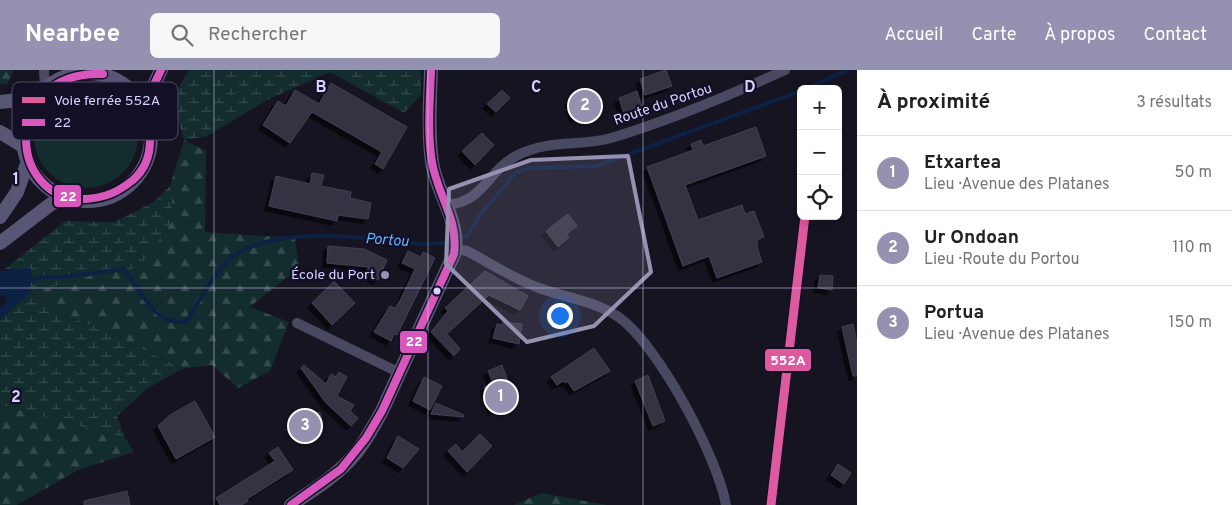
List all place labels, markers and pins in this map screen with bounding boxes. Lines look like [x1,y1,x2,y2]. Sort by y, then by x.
pin: 2 [569,87,601,125]
place label: École du Port [291,266,375,284]
marker: École du Port [379,269,391,281]
unlabelled marker [432,286,442,296]
pin: 1 [485,378,517,416]
pin: 3 [289,407,321,445]

